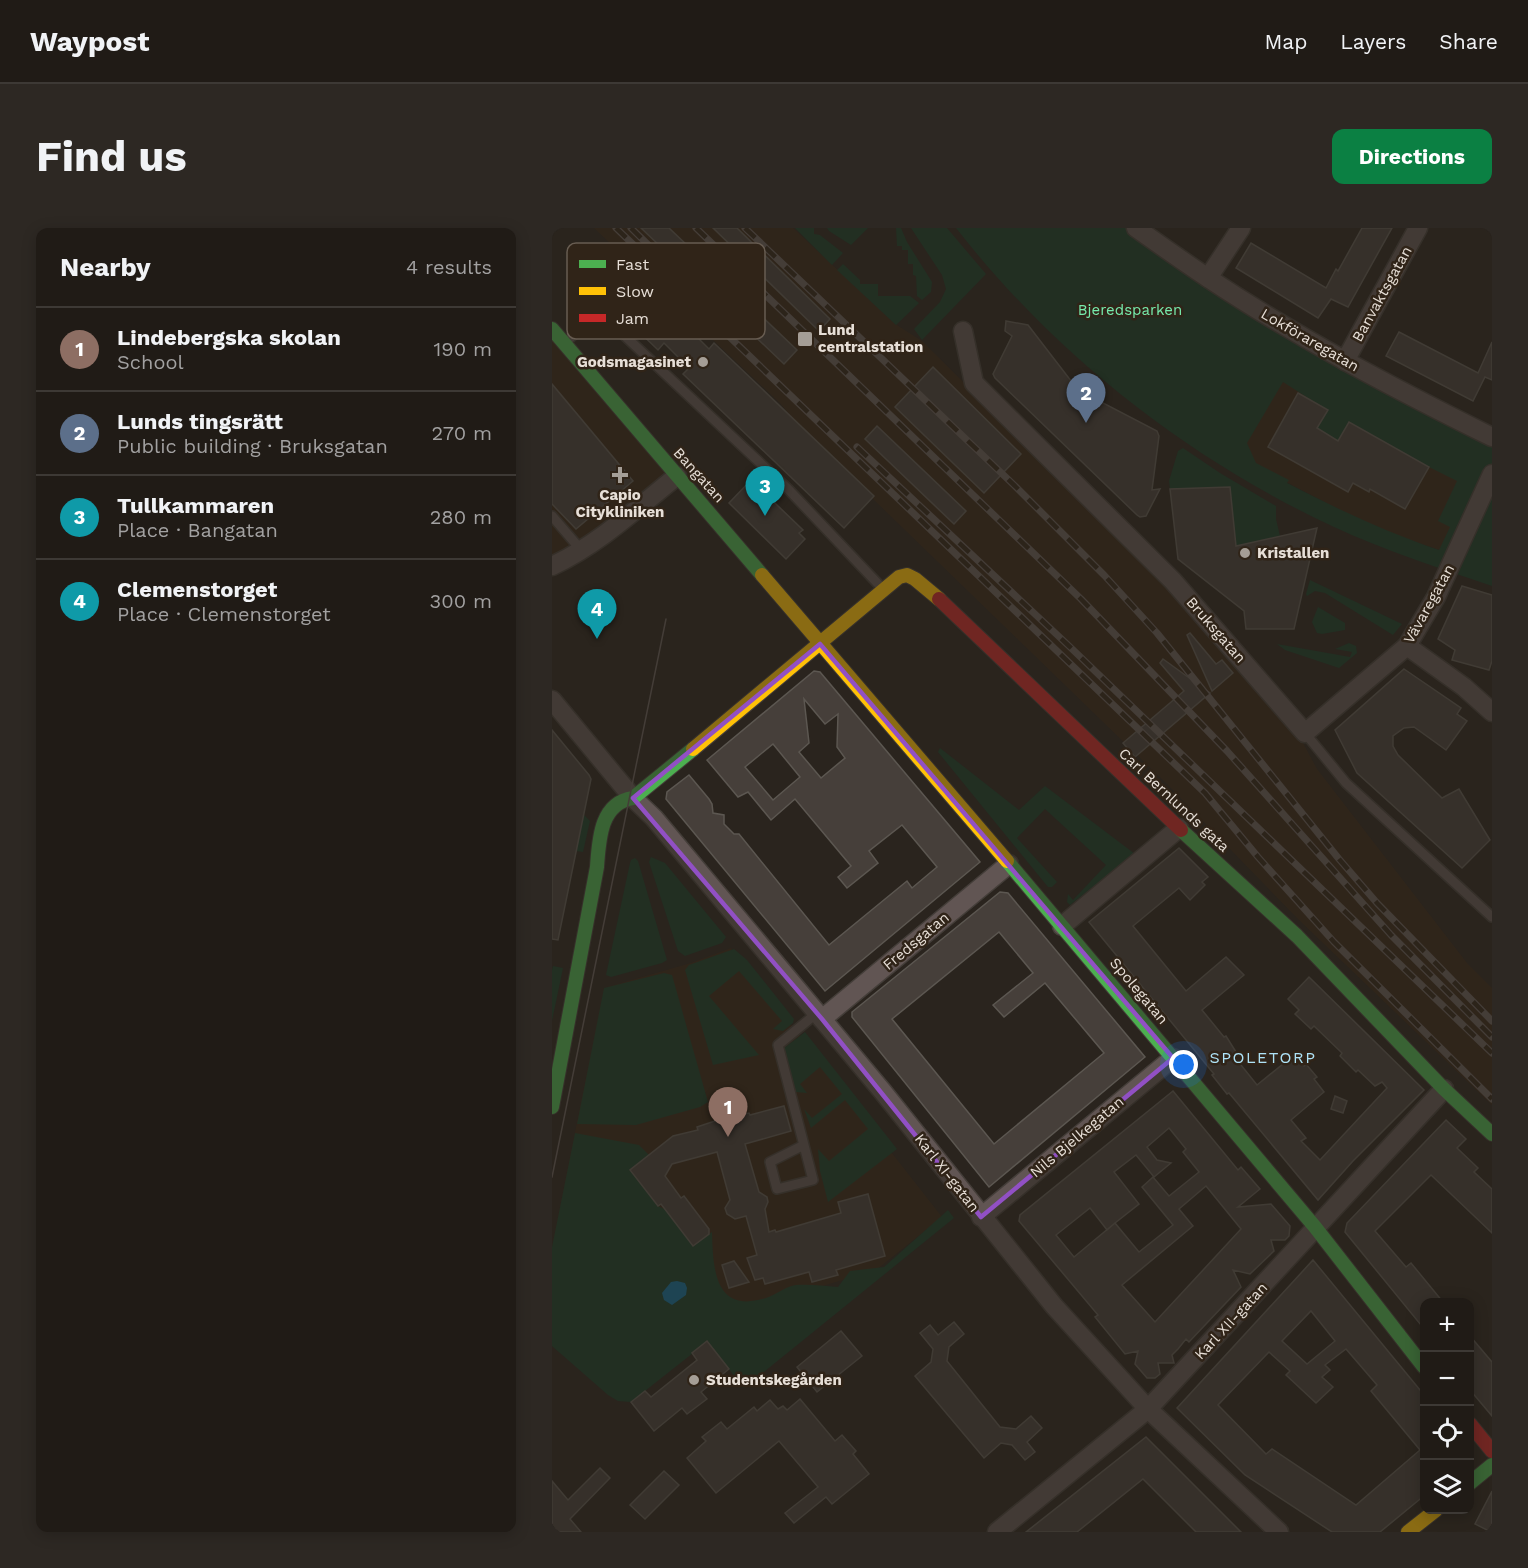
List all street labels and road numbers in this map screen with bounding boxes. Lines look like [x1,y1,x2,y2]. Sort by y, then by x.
street label: Banvaktsgatan [1348,243,1416,345]
street label: Lokföraregatan [1258,305,1362,375]
street label: Bangatan [670,444,728,506]
street label: Vävaregatan [1400,561,1458,647]
street label: Bruksgatan [1182,593,1250,667]
street label: Carl Bernlunds gata [1115,744,1233,856]
street label: Fredsgatan [879,908,953,974]
street label: Spolegatan [1106,954,1172,1028]
street label: Nils Bjelkegatan [1026,1093,1128,1181]
street label: Karl XI-gatan [911,1130,983,1216]
street label: Karl XII-gatan [1191,1279,1271,1363]

